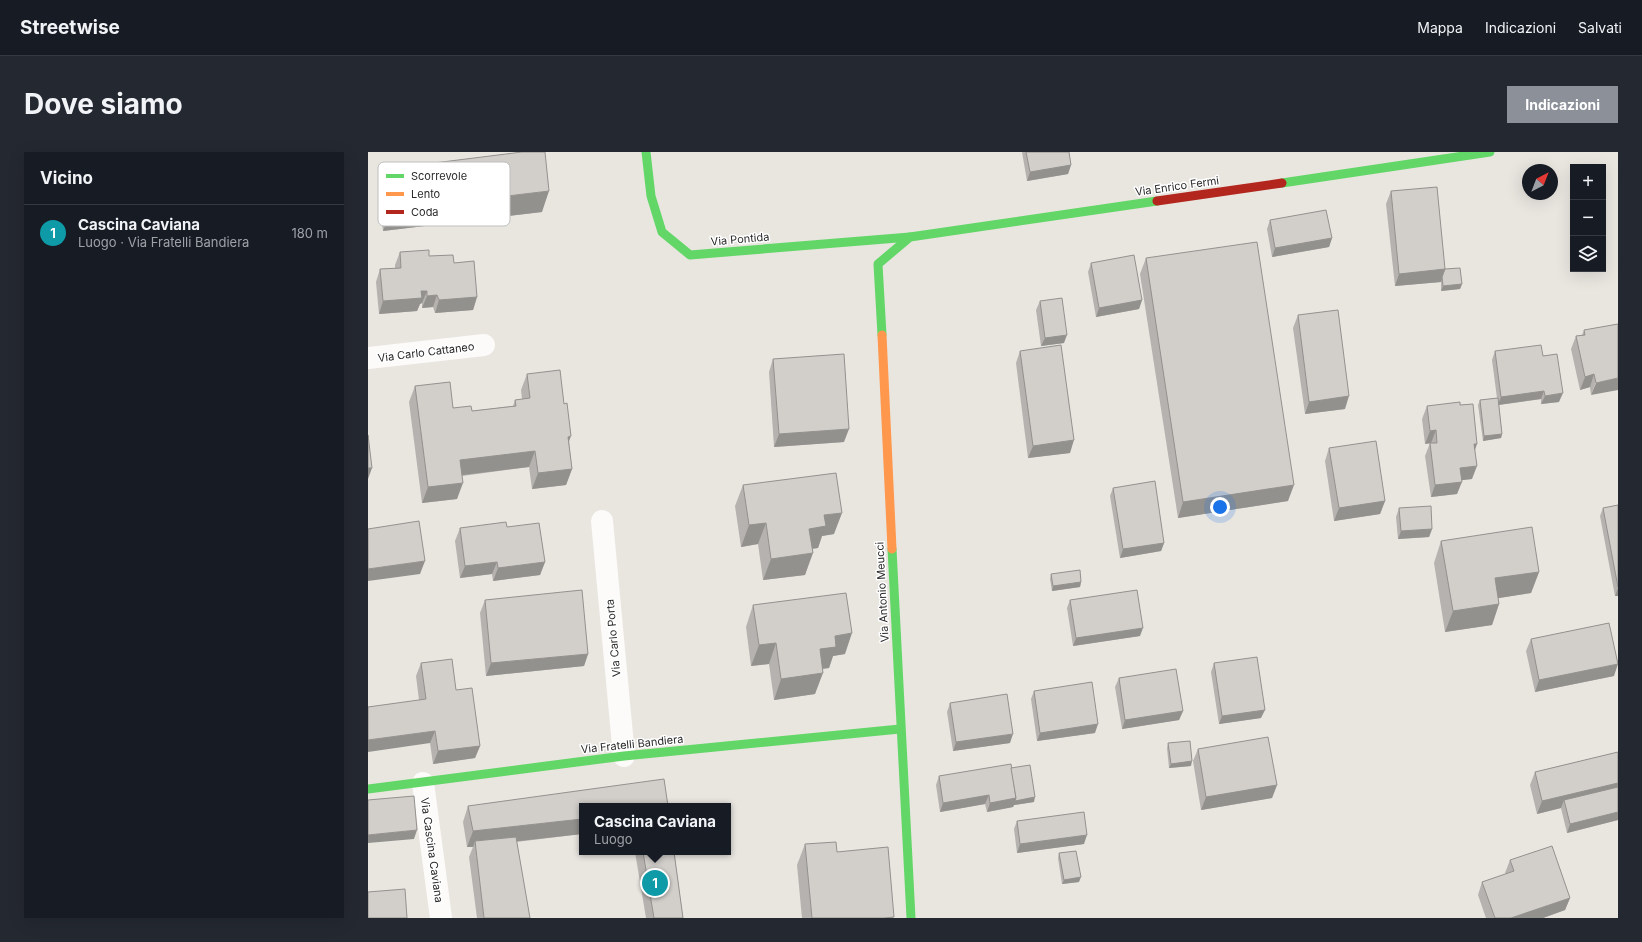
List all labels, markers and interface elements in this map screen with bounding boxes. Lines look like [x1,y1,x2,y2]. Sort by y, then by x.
text: Streetwise [20,16,120,39]
text: Mappa [1417,19,1463,36]
text: Indicazioni [1485,19,1556,36]
text: Salvati [1578,19,1622,36]
button: Indicazioni [1507,86,1618,123]
text: Dove siamo [24,87,183,121]
legend [378,162,510,226]
north arrow [1522,164,1558,200]
map controls [1570,164,1606,272]
button: + [1570,164,1606,200]
text: Vicino [40,168,93,188]
text: Scorrevole [411,169,467,183]
street label: Via Enrico Fermi [1134,173,1220,199]
text: Lento [411,187,441,201]
button: − [1570,200,1606,236]
text: Coda [411,205,439,219]
text: Cascina Caviana [78,215,200,234]
text: 1 [50,225,56,241]
text: 180 m [291,225,328,241]
street label: Via Pontida [710,229,770,249]
text: Luogo · Via Fratelli Bandiera [78,234,249,250]
button: layers [1570,236,1606,272]
street label: Via Carlo Cattaneo [377,339,476,365]
your location [1210,497,1230,517]
street label: Via Antonio Meucci [872,541,892,643]
street label: Via Carlo Porta [603,598,623,678]
street label: Via Fratelli Bandiera [580,732,684,756]
street label: Via Cascina Caviana [418,797,446,903]
popup [579,803,731,855]
text: Cascina Caviana [594,812,716,831]
text: Luogo [594,831,633,847]
pin: 1 [642,868,668,898]

